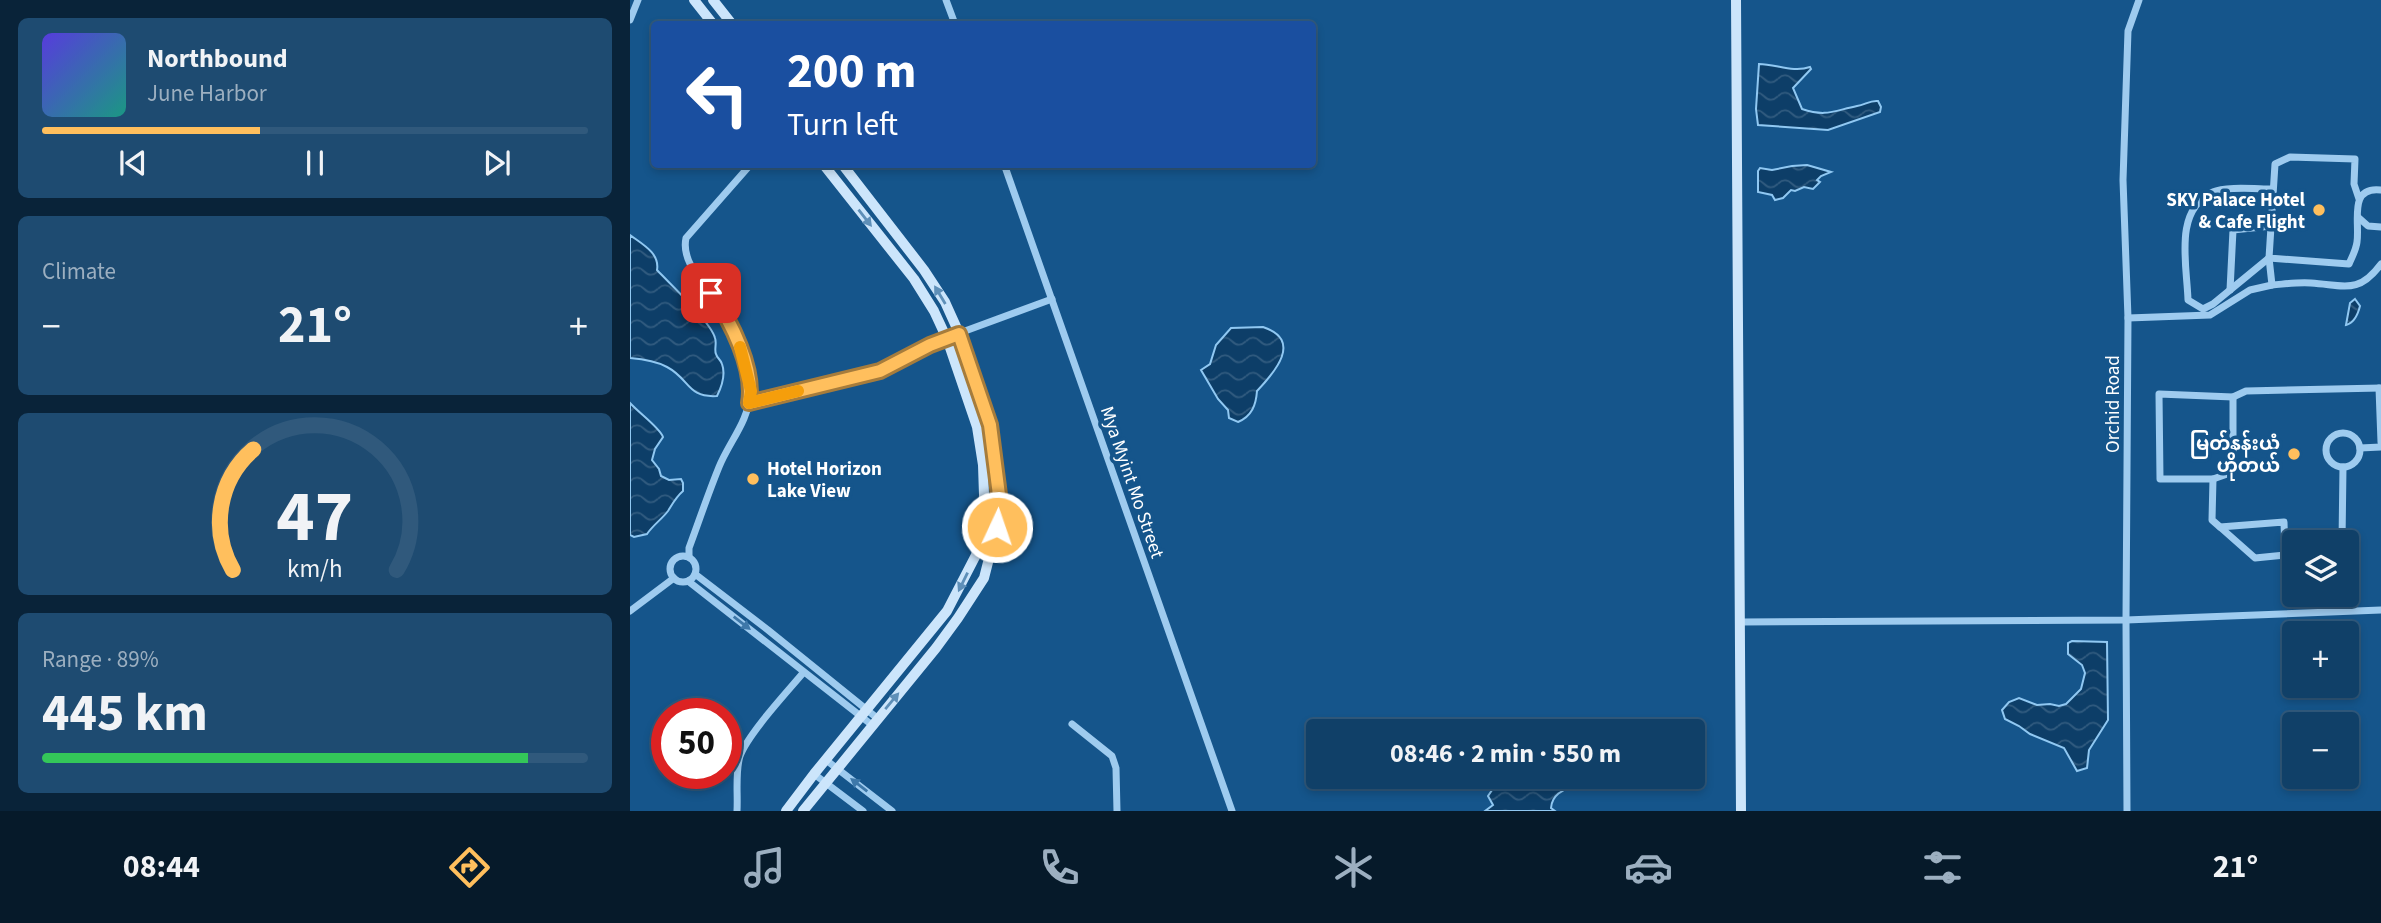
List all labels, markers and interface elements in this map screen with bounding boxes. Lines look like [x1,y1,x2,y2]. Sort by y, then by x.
text: 200 m [787,37,916,107]
text: Northbound [147,40,288,77]
icon: left [672,49,763,140]
text: June Harbor [147,77,267,110]
text: Turn left [787,102,898,148]
icon: previous [114,144,152,182]
icon: pause [296,144,334,182]
icon: next [478,144,516,182]
place label: SKY Palace Hotel & Cafe Flight [2166,187,2306,236]
marker: SKY Palace Hotel & Cafe Flight [2311,202,2327,218]
one-way arrow [857,209,872,227]
text: Climate [42,255,116,288]
pin [681,263,741,323]
icon: arrive [692,274,730,312]
one-way arrow [934,286,947,305]
text: 21° [278,289,352,363]
text: − [42,300,61,354]
text: + [569,300,588,354]
street label: Orchid Road [2100,355,2127,453]
street label: Mya Myint Mo Street [1093,403,1170,563]
place label: မြတ်နန်းယုံ ဟိုတယ် [2190,430,2280,481]
marker: မြတ်နန်းယုံ ဟိုတယ် [2286,446,2302,462]
place label: Hotel Horizon Lake View [767,456,882,505]
text: 47 [277,466,353,570]
marker: Hotel Horizon Lake View [745,471,761,487]
position arrow [960,490,1034,564]
map controls [2282,530,2359,789]
button: layers [2282,530,2359,607]
text: km/h [287,551,343,587]
one-way arrow [958,572,969,592]
one-way arrow [732,616,750,631]
button: + [2282,621,2359,698]
text: Range · 89% [42,643,159,676]
text: 445 km [42,677,208,751]
one-way arrow [884,692,899,709]
speed limit sign: 50 [651,698,742,789]
button: − [2282,712,2359,789]
text: 08:46 · 2 min · 550 m [1390,735,1621,772]
one-way arrow [850,779,868,793]
icon: directions [445,843,494,892]
icon: music [740,843,789,892]
icon: phone [1035,843,1084,892]
icon: climate [1329,843,1378,892]
icon: car [1624,843,1673,892]
icon: filters [1918,843,1967,892]
text: 08:44 [123,844,200,890]
text: 21° [2213,844,2258,890]

